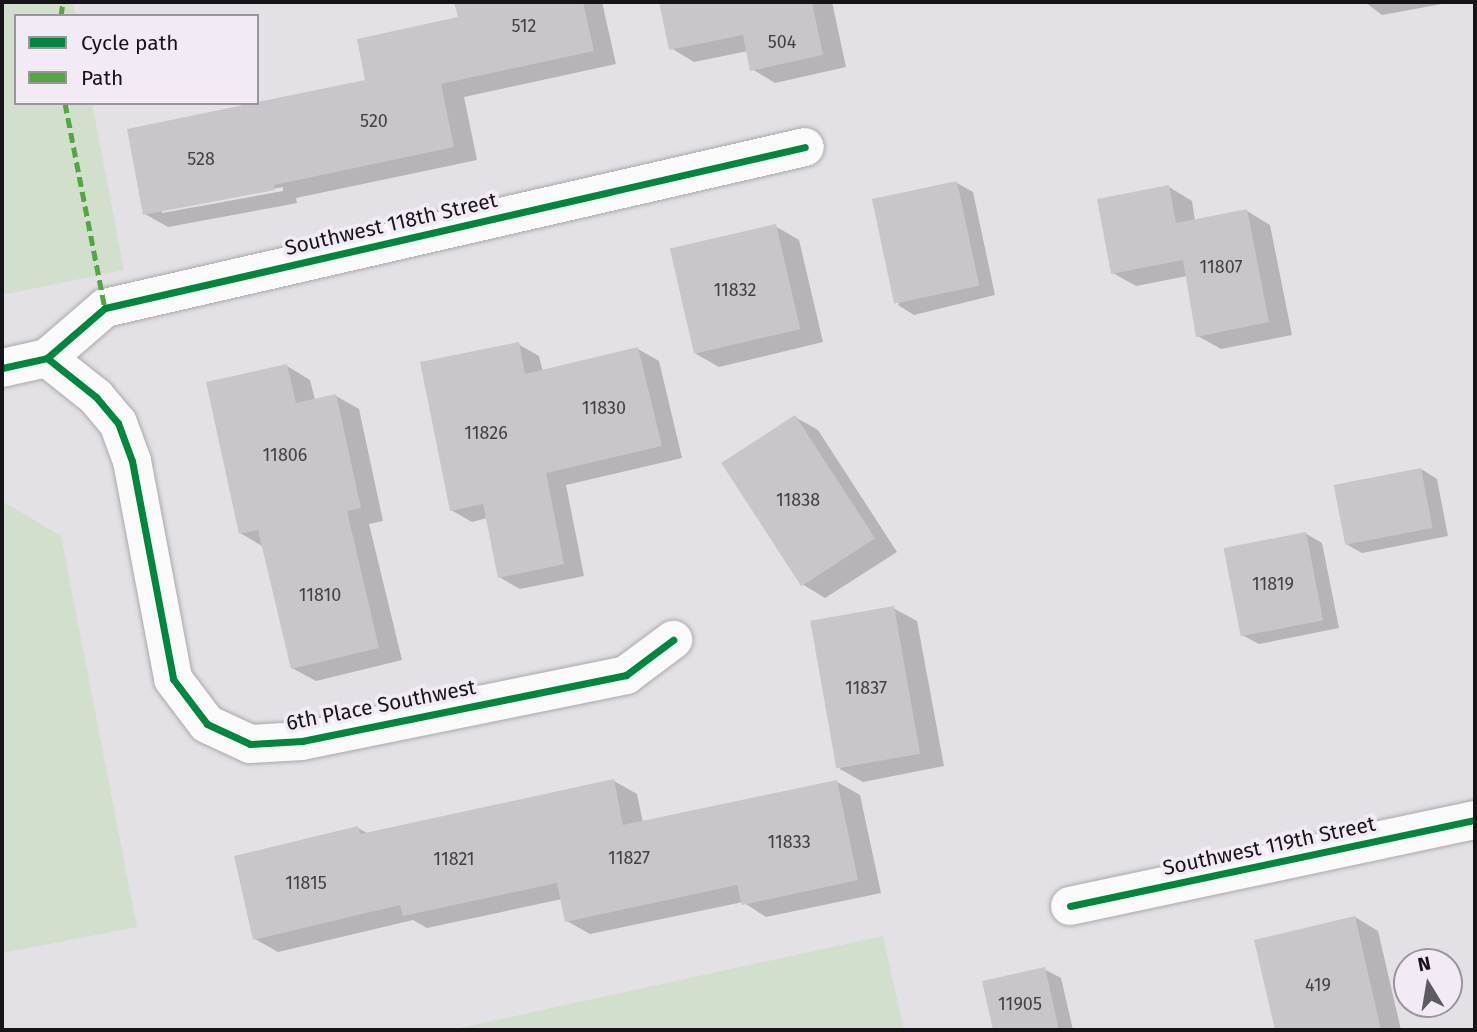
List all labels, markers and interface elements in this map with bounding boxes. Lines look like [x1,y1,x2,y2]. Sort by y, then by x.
legend [14,14,259,105]
house number: 512 [512,15,536,37]
text: Cycle path [81,30,179,56]
house number: 504 [768,31,796,53]
text: Path [81,65,123,91]
house number: 520 [360,110,388,132]
house number: 528 [187,148,215,170]
street label: Southwest 118th Street [282,187,500,261]
house number: 11807 [1200,256,1242,278]
house number: 11832 [714,279,756,301]
house number: 11830 [582,397,626,419]
house number: 11826 [464,422,508,444]
house number: 11806 [263,444,307,466]
house number: 11838 [776,489,820,511]
house number: 11819 [1252,573,1294,595]
house number: 11810 [299,584,341,606]
street label: 6th Place Southwest [284,674,478,736]
house number: 11837 [845,677,887,699]
street label: Southwest 119th Street [1160,811,1378,881]
house number: 11833 [767,831,811,853]
house number: 11827 [608,847,650,869]
house number: 11821 [433,848,475,870]
house number: 11815 [285,872,327,894]
north arrow [1393,948,1463,1018]
text: N [1416,951,1433,976]
house number: 419 [1305,974,1331,996]
house number: 11905 [998,993,1042,1015]

